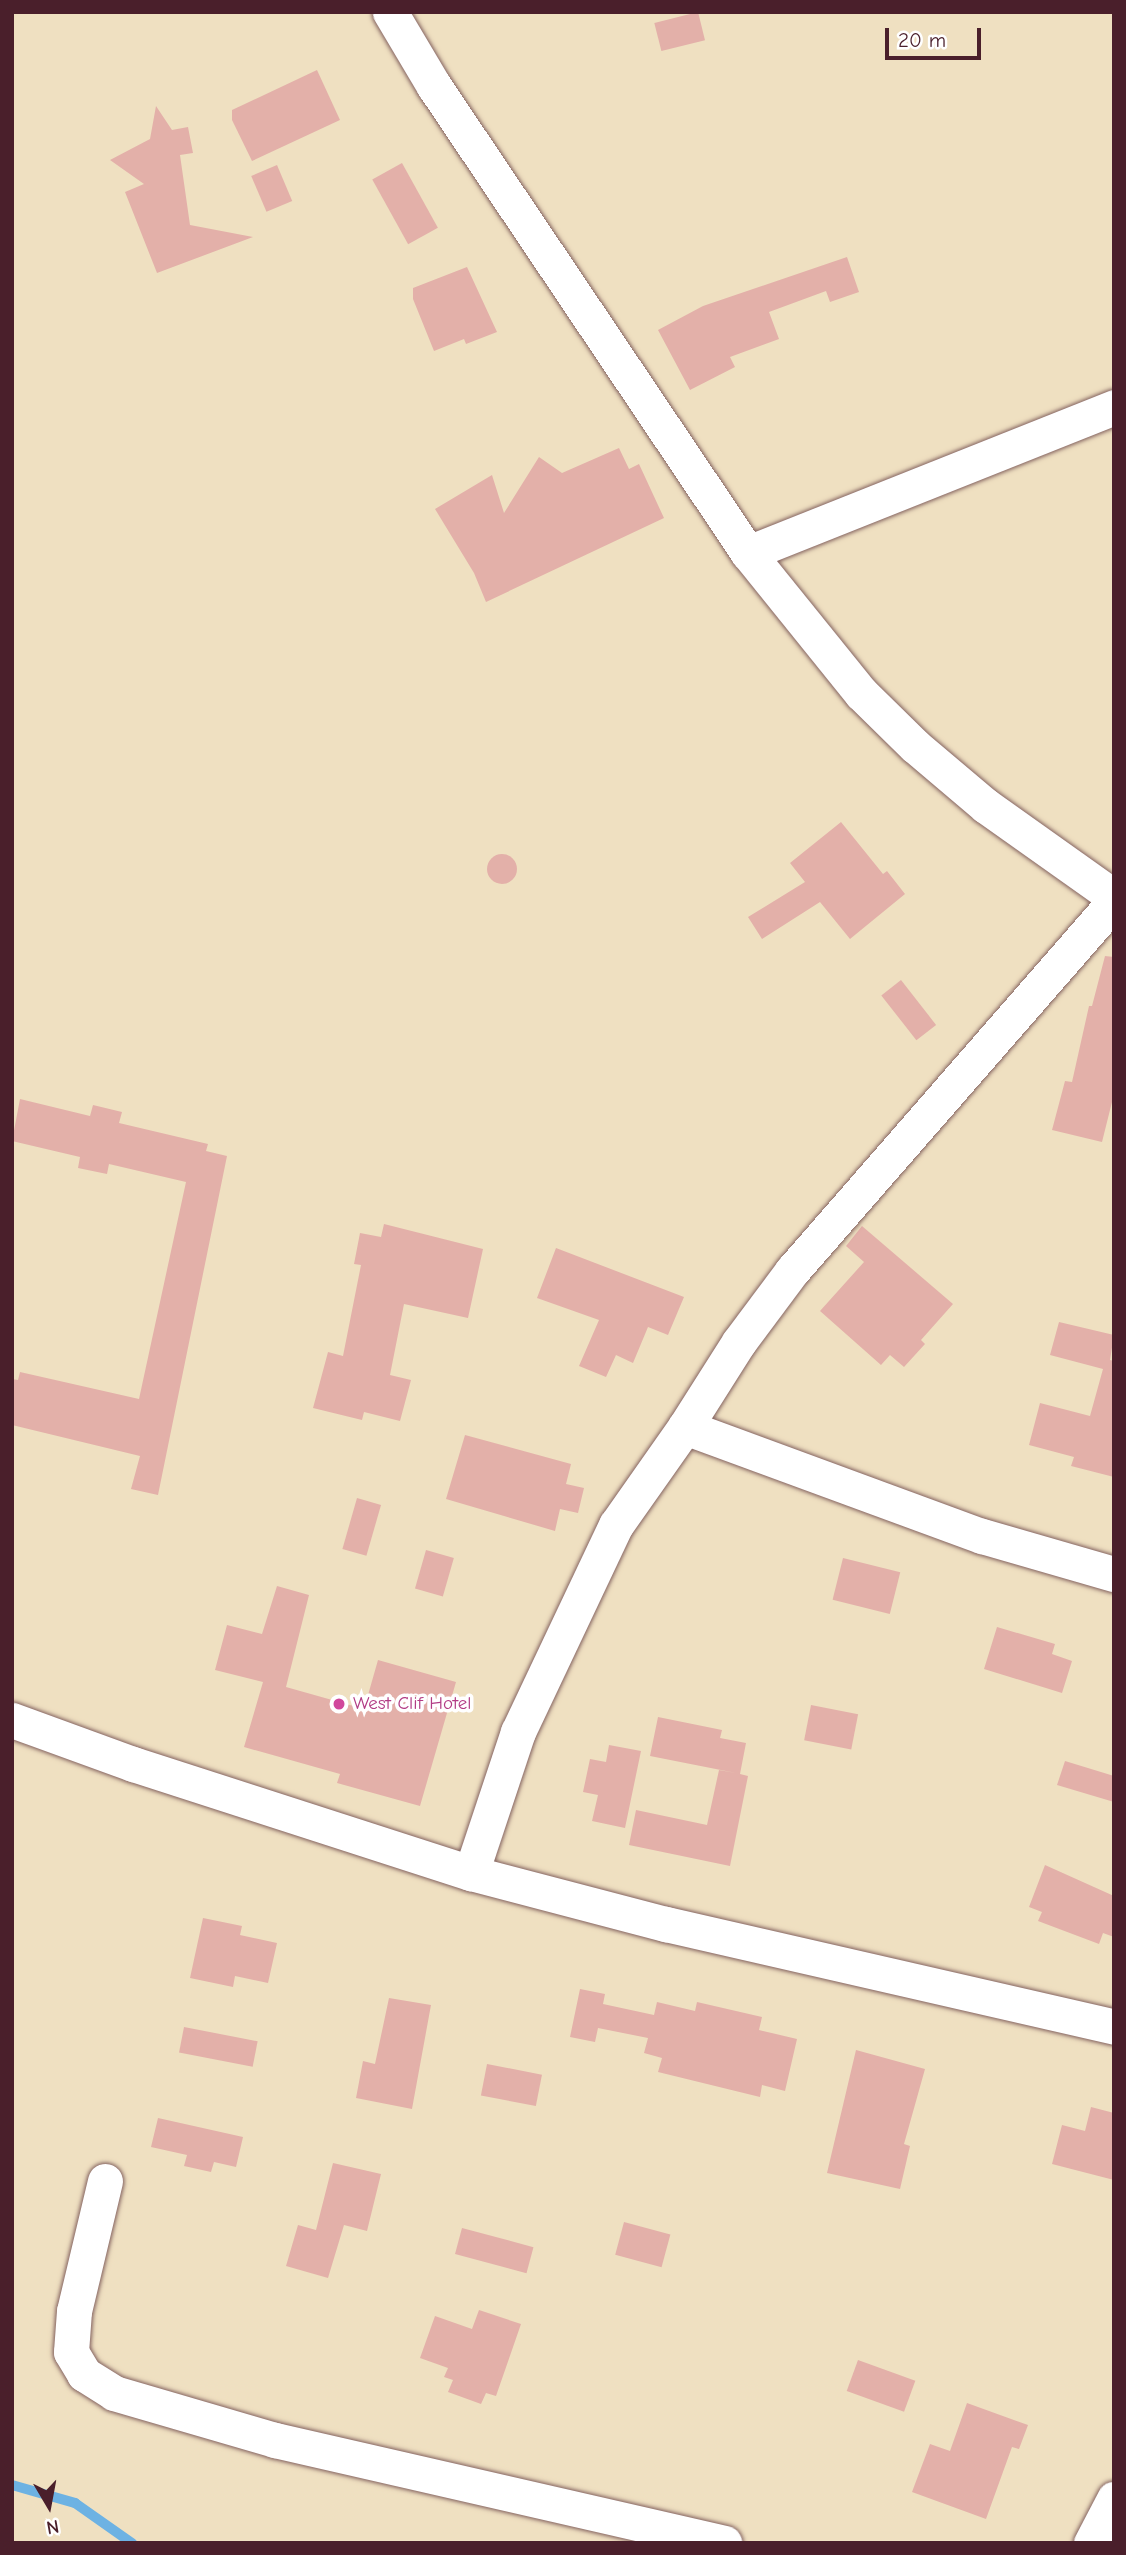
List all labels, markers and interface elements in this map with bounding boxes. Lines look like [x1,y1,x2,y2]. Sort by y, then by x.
scale bar [888,14,984,58]
text: 20 m [898,28,946,52]
place label: West Clif Hotel [353,1693,471,1715]
marker: West Clif Hotel [331,1696,347,1712]
north arrow [14,2471,84,2541]
text: N [45,2515,61,2539]

